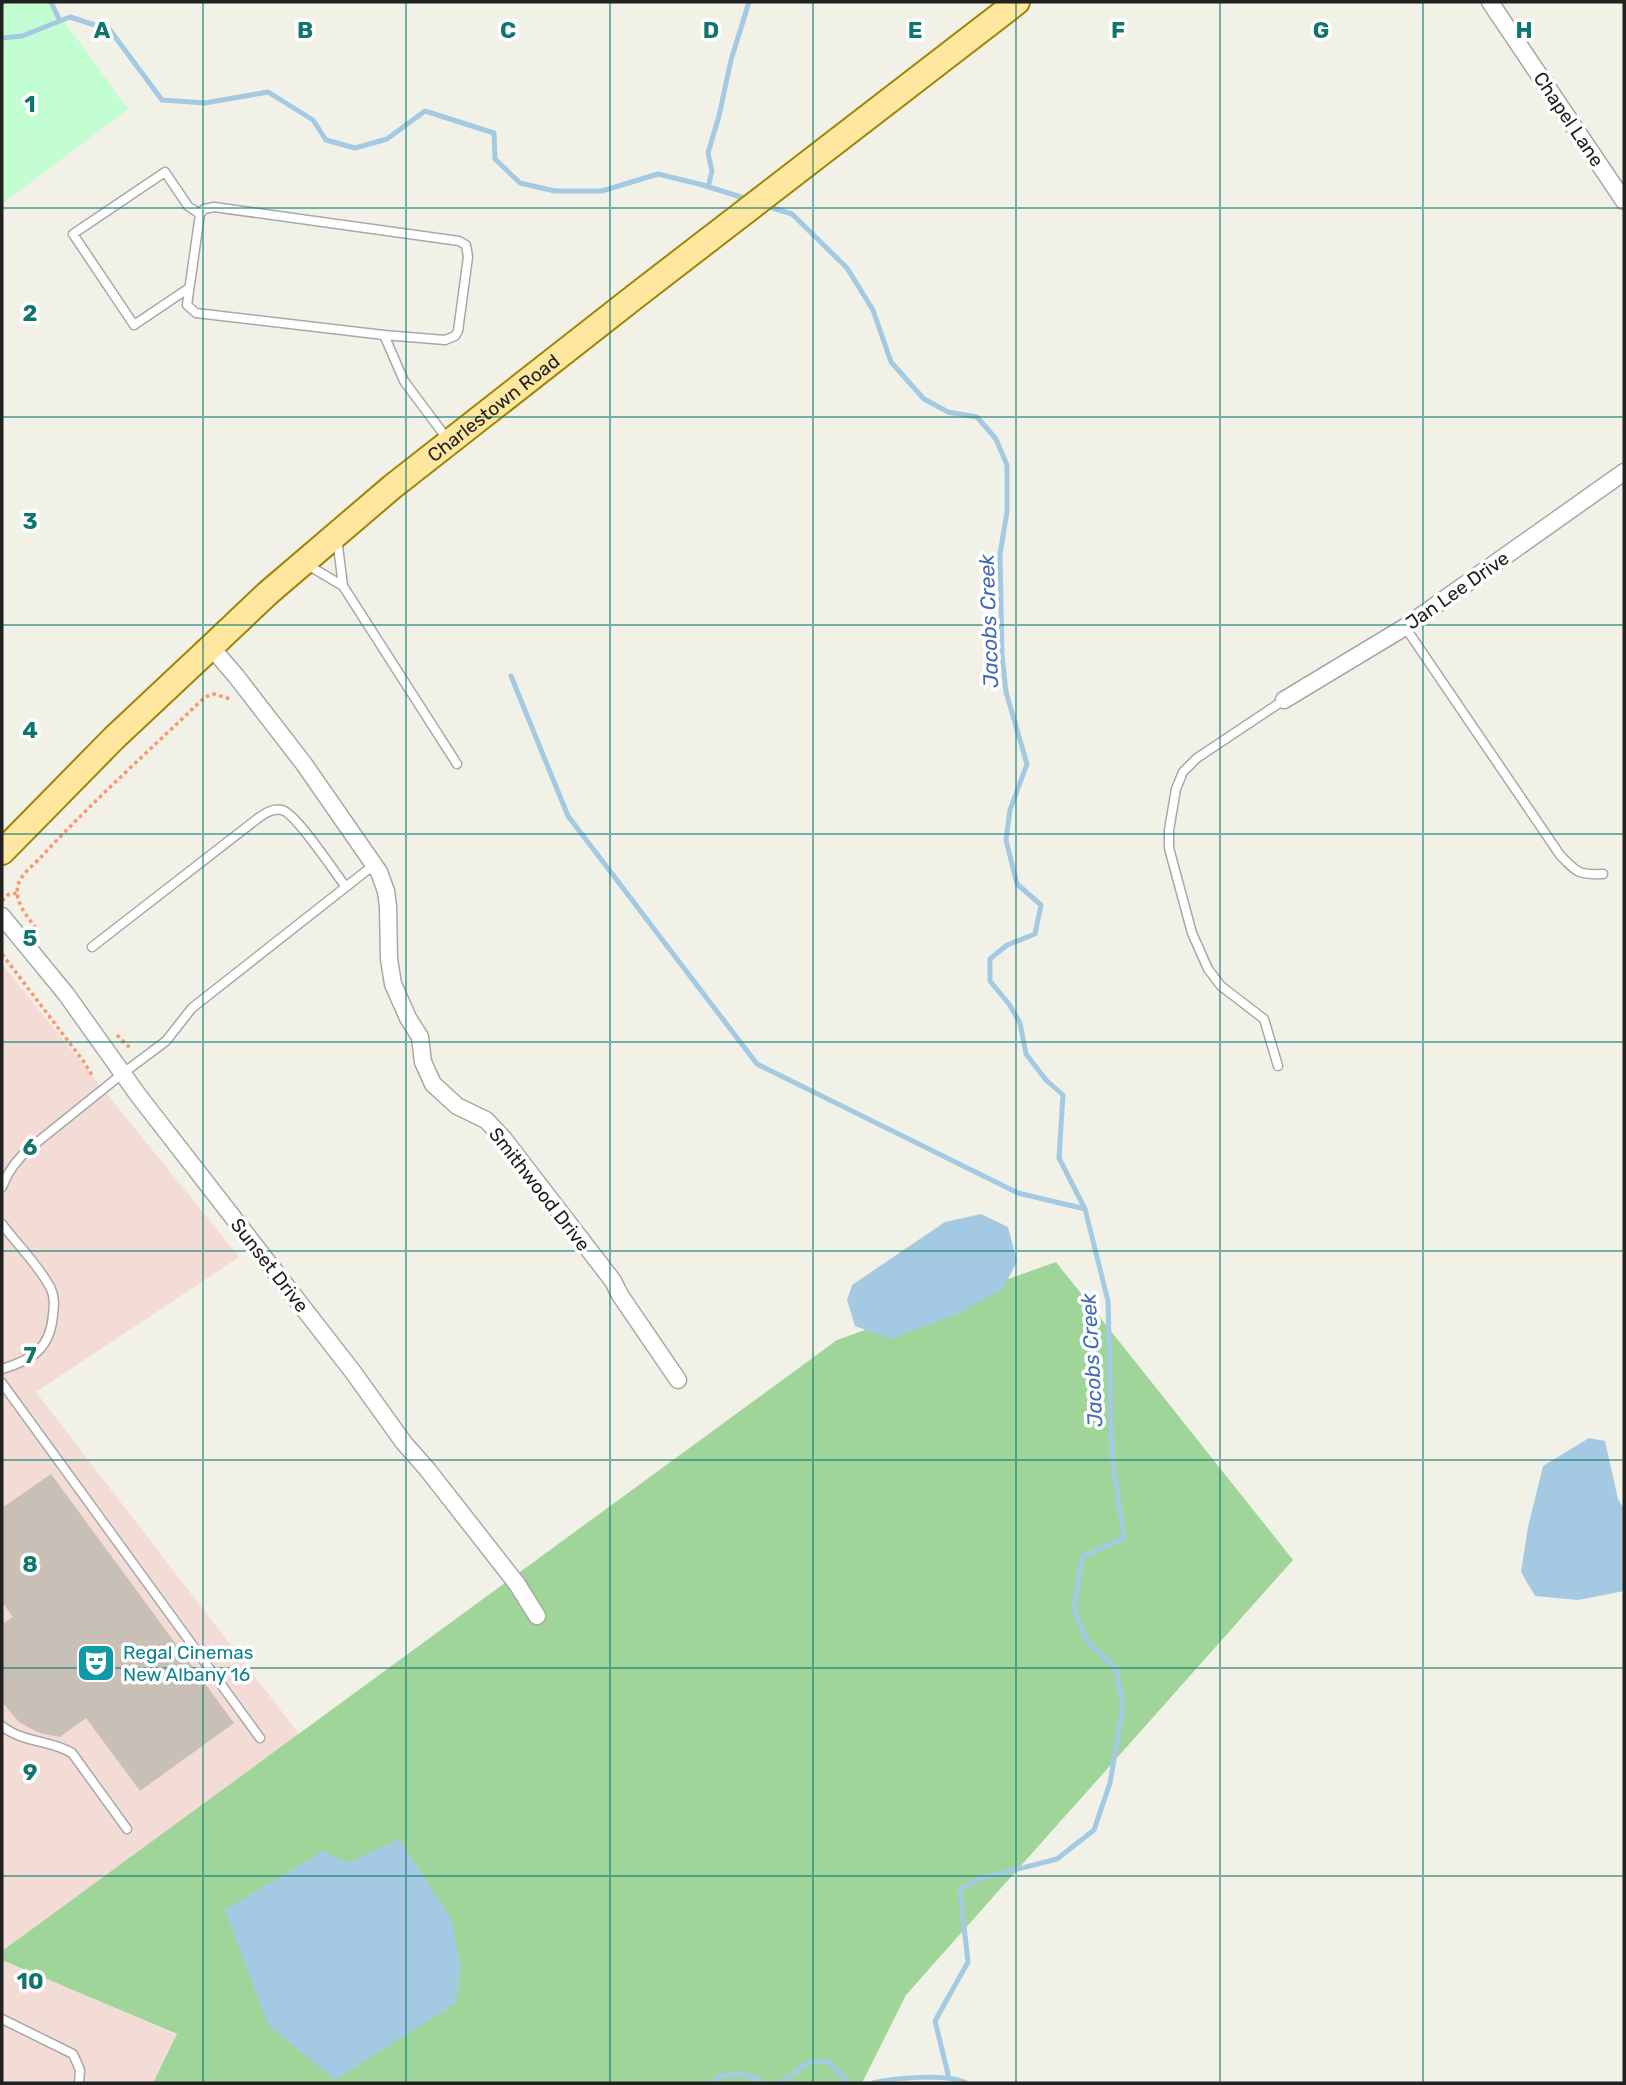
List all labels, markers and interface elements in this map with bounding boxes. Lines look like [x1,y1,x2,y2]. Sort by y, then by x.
text: A [94,16,111,44]
text: B [297,16,313,44]
text: C [500,16,516,44]
text: D [703,16,719,44]
text: E [908,16,922,44]
text: F [1111,16,1125,44]
text: G [1313,16,1329,44]
text: H [1515,16,1533,44]
street label: Chapel Lane [1528,68,1609,171]
text: 1 [24,90,36,118]
text: 2 [23,299,37,327]
street label: Charlestown Road [423,349,564,467]
text: 3 [22,507,38,535]
street label: Jan Lee Drive [1401,546,1513,634]
water label: Jacobs Creek [974,553,1003,688]
text: 4 [22,716,38,744]
text: 5 [23,924,38,952]
street label: Smithwood Drive [484,1123,595,1256]
text: 6 [23,1133,38,1161]
street label: Sunset Drive [226,1214,313,1317]
water label: Jacobs Creek [1075,1291,1107,1427]
text: 7 [23,1341,37,1369]
text: 8 [22,1550,38,1578]
place label: Regal Cinemas New Albany 16 [123,1641,254,1686]
theatre icon: Regal Cinemas New Albany 16 [75,1642,117,1684]
text: 9 [23,1758,37,1786]
text: 10 [16,1967,44,1995]

